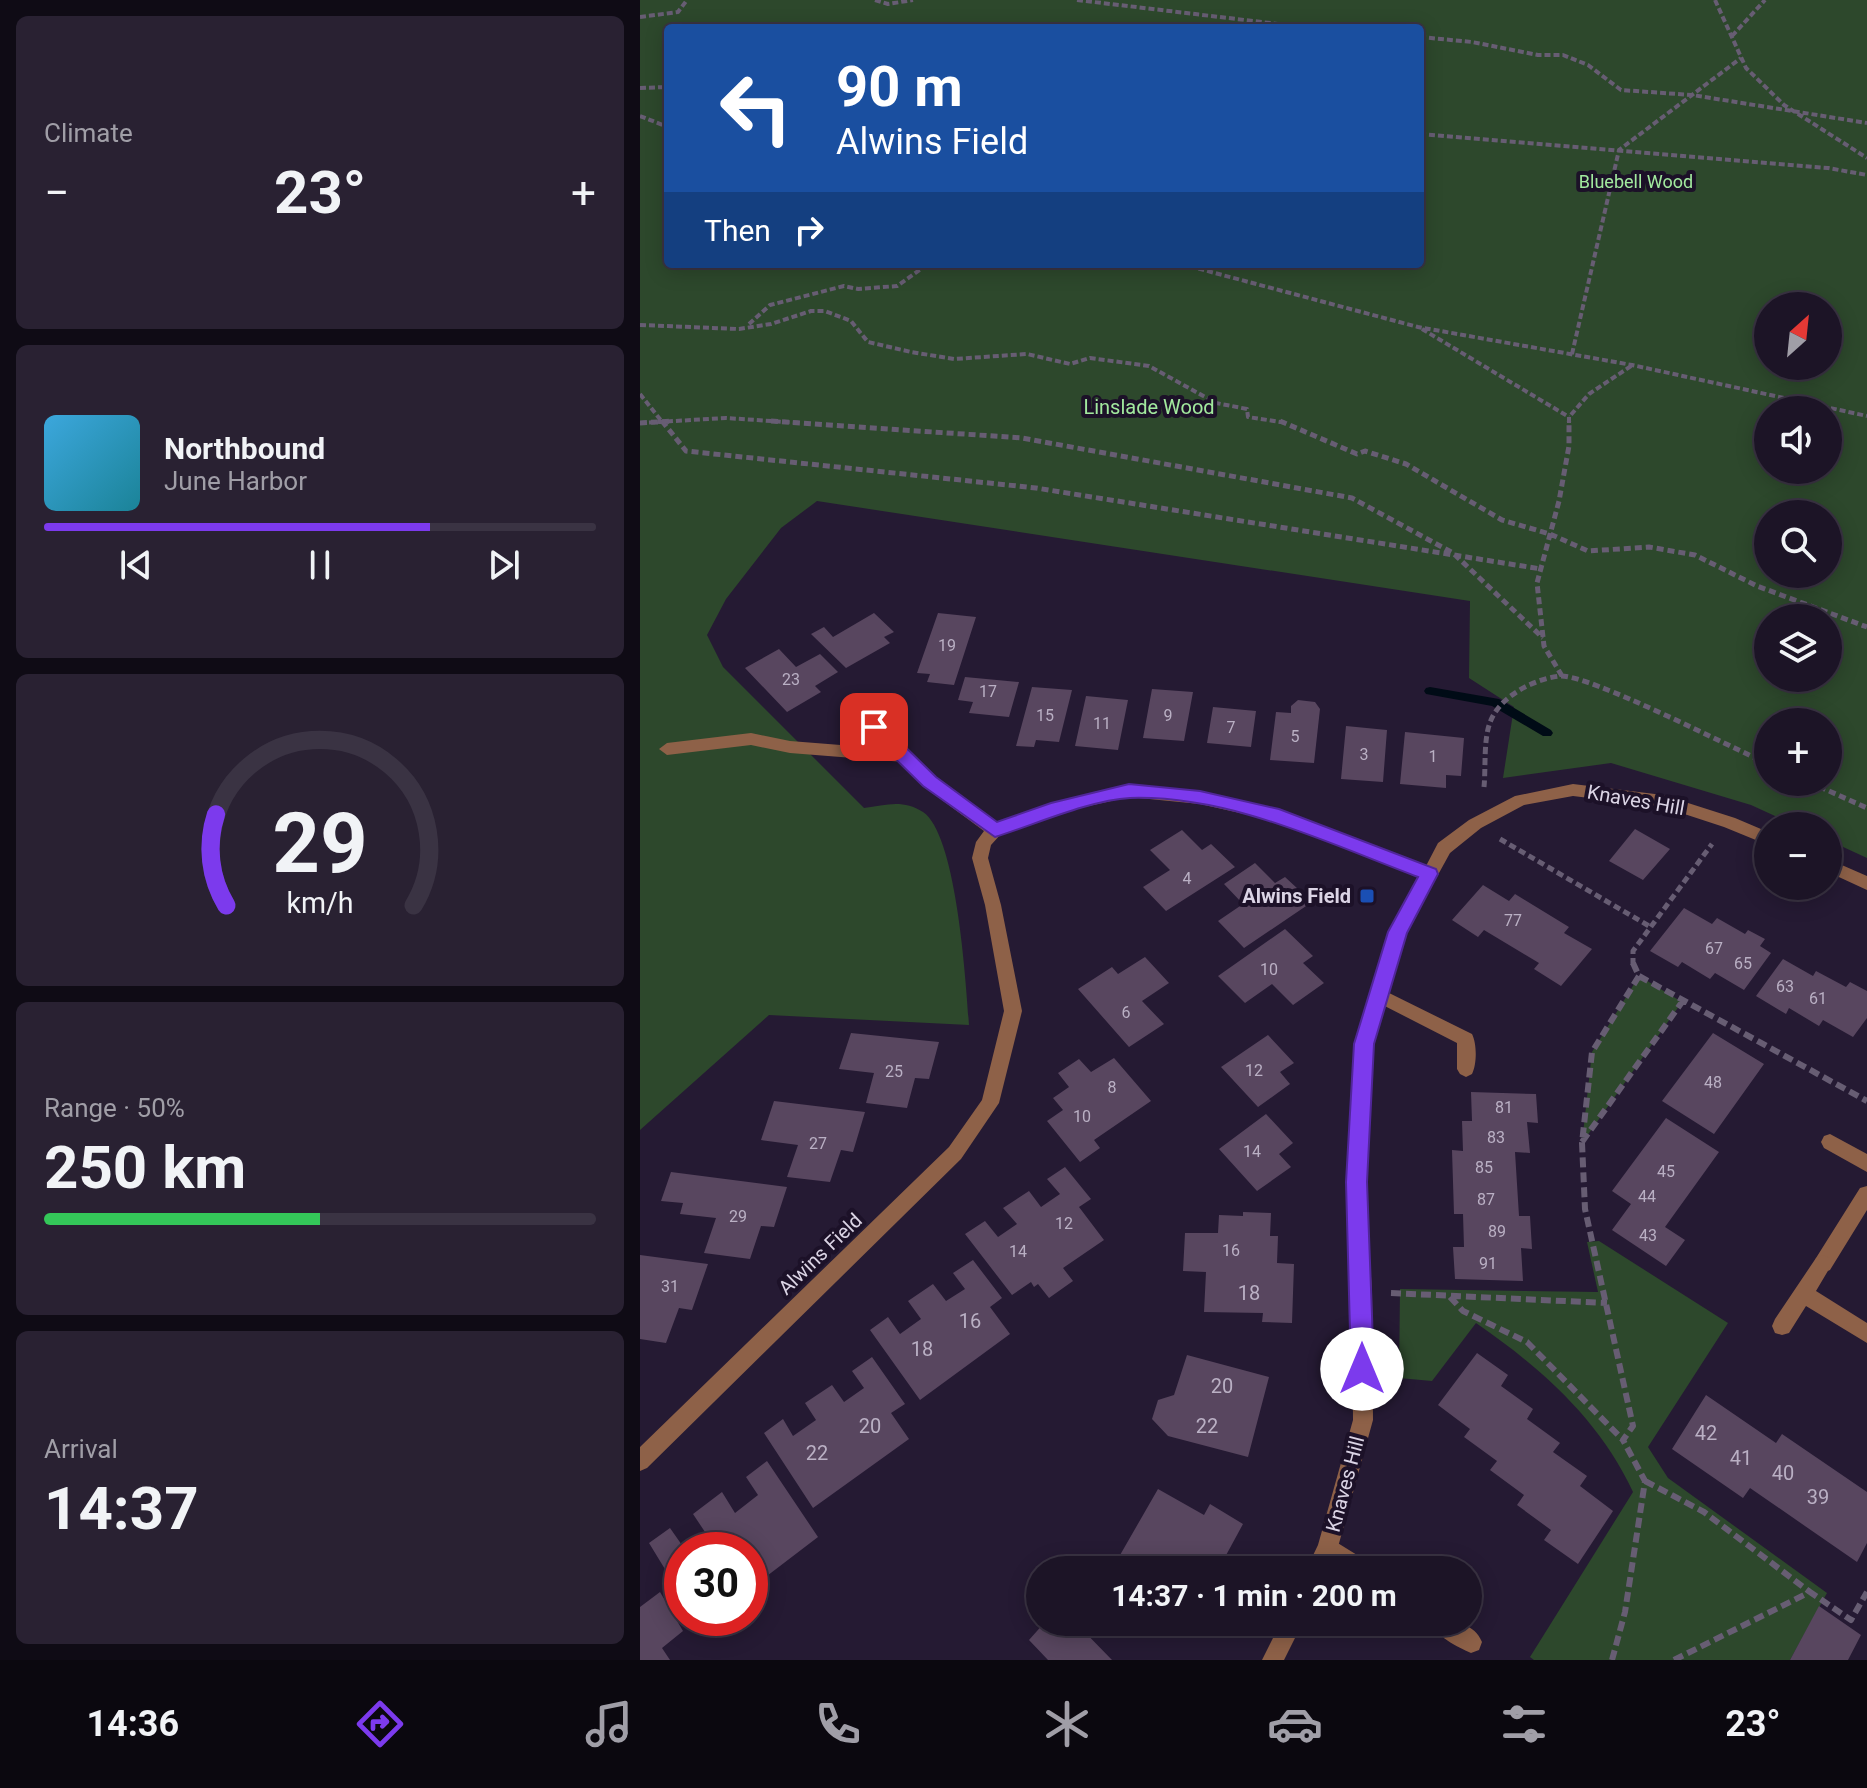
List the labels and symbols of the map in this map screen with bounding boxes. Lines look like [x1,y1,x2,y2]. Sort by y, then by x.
park label: Bluebell Wood [1579,171,1693,192]
north arrow [1754,292,1842,380]
park label: Linslade Wood [1083,395,1215,419]
house number: 19 [938,636,956,655]
house number: 23 [782,670,800,689]
house number: 17 [979,682,997,701]
pin [840,693,908,761]
house number: 15 [1036,706,1054,725]
house number: 9 [1164,706,1173,725]
house number: 11 [1093,714,1111,733]
house number: 7 [1227,718,1236,737]
house number: 5 [1291,727,1300,746]
house number: 3 [1360,745,1369,764]
house number: 1 [1429,747,1438,766]
street label: Knaves Hill [1585,780,1687,820]
house number: 4 [1183,869,1192,888]
place label: Alwins Field [1242,884,1351,908]
marker: Alwins Field [1358,887,1376,905]
house number: 77 [1504,911,1522,930]
house number: 67 [1705,939,1723,958]
house number: 65 [1734,954,1752,973]
house number: 10 [1260,960,1278,979]
house number: 63 [1776,977,1794,996]
house number: 61 [1809,989,1827,1008]
house number: 6 [1122,1003,1131,1022]
house number: 12 [1245,1061,1263,1080]
house number: 25 [885,1062,903,1081]
house number: 48 [1704,1073,1722,1092]
house number: 8 [1108,1078,1117,1097]
house number: 81 [1495,1098,1513,1117]
house number: 10 [1073,1107,1091,1126]
house number: 83 [1487,1128,1505,1147]
house number: 27 [809,1134,827,1153]
house number: 14 [1243,1142,1261,1161]
house number: 85 [1475,1158,1493,1177]
house number: 45 [1657,1162,1675,1181]
house number: 44 [1638,1187,1656,1206]
house number: 87 [1477,1190,1495,1209]
house number: 29 [729,1207,747,1226]
street label: Alwins Field [773,1208,867,1300]
house number: 12 [1055,1214,1073,1233]
house number: 89 [1488,1222,1506,1241]
house number: 43 [1639,1226,1657,1245]
house number: 16 [1222,1241,1240,1260]
house number: 14 [1009,1242,1027,1261]
house number: 91 [1479,1254,1497,1273]
house number: 31 [661,1277,679,1296]
house number: 18 [1238,1281,1260,1305]
house number: 16 [959,1309,981,1333]
position arrow [1320,1327,1404,1411]
house number: 18 [911,1337,933,1361]
house number: 20 [1211,1374,1233,1398]
house number: 20 [859,1414,881,1438]
house number: 22 [1196,1414,1218,1438]
house number: 42 [1695,1421,1717,1445]
street label: Knaves Hill [1321,1433,1369,1535]
house number: 22 [806,1441,828,1465]
house number: 41 [1730,1446,1752,1470]
house number: 40 [1772,1461,1794,1485]
house number: 39 [1807,1485,1829,1509]
speed limit sign: 30 [664,1532,768,1636]

